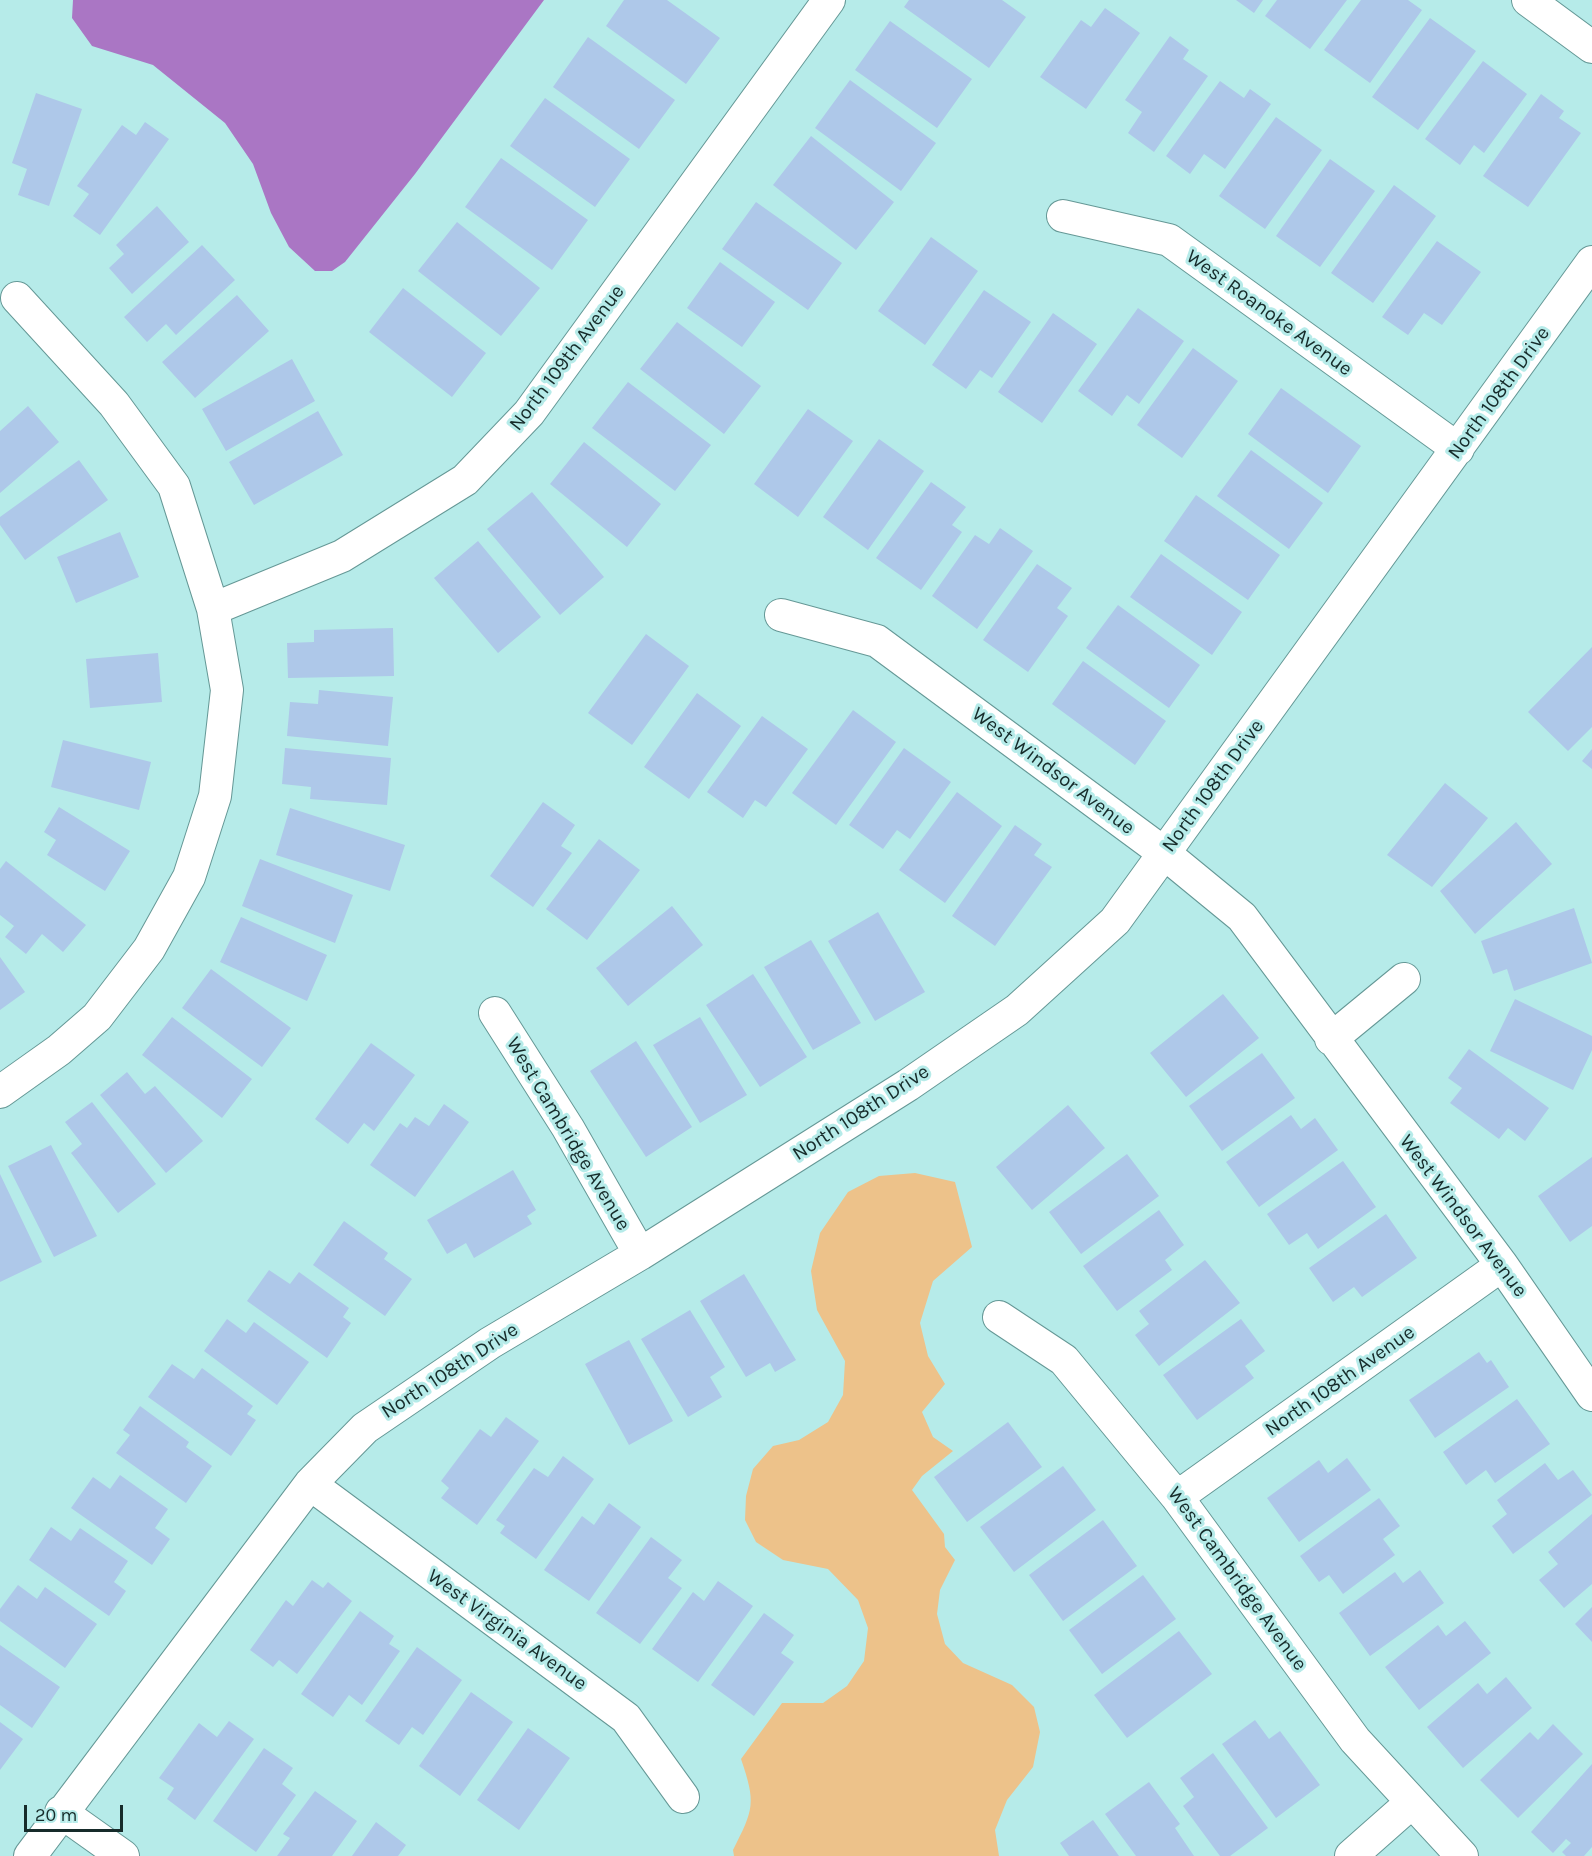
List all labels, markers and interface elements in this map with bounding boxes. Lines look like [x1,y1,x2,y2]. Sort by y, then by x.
street label: West Roanoke Avenue [1181,245,1357,381]
street label: North 109th Avenue [504,280,630,436]
street label: North 108th Drive [1443,322,1555,464]
street label: West Windsor Avenue [967,702,1139,840]
street label: North 108th Drive [1157,715,1269,857]
street label: West Cambridge Avenue [501,1033,635,1235]
street label: North 108th Drive [788,1060,934,1166]
street label: West Windsor Avenue [1394,1130,1532,1302]
street label: North 108th Drive [377,1318,523,1424]
street label: North 108th Avenue [1261,1320,1419,1442]
street label: West Cambridge Avenue [1162,1482,1312,1676]
street label: West Virginia Avenue [423,1564,591,1696]
scale bar [27,1793,126,1831]
text: 20 m [35,1804,77,1826]

